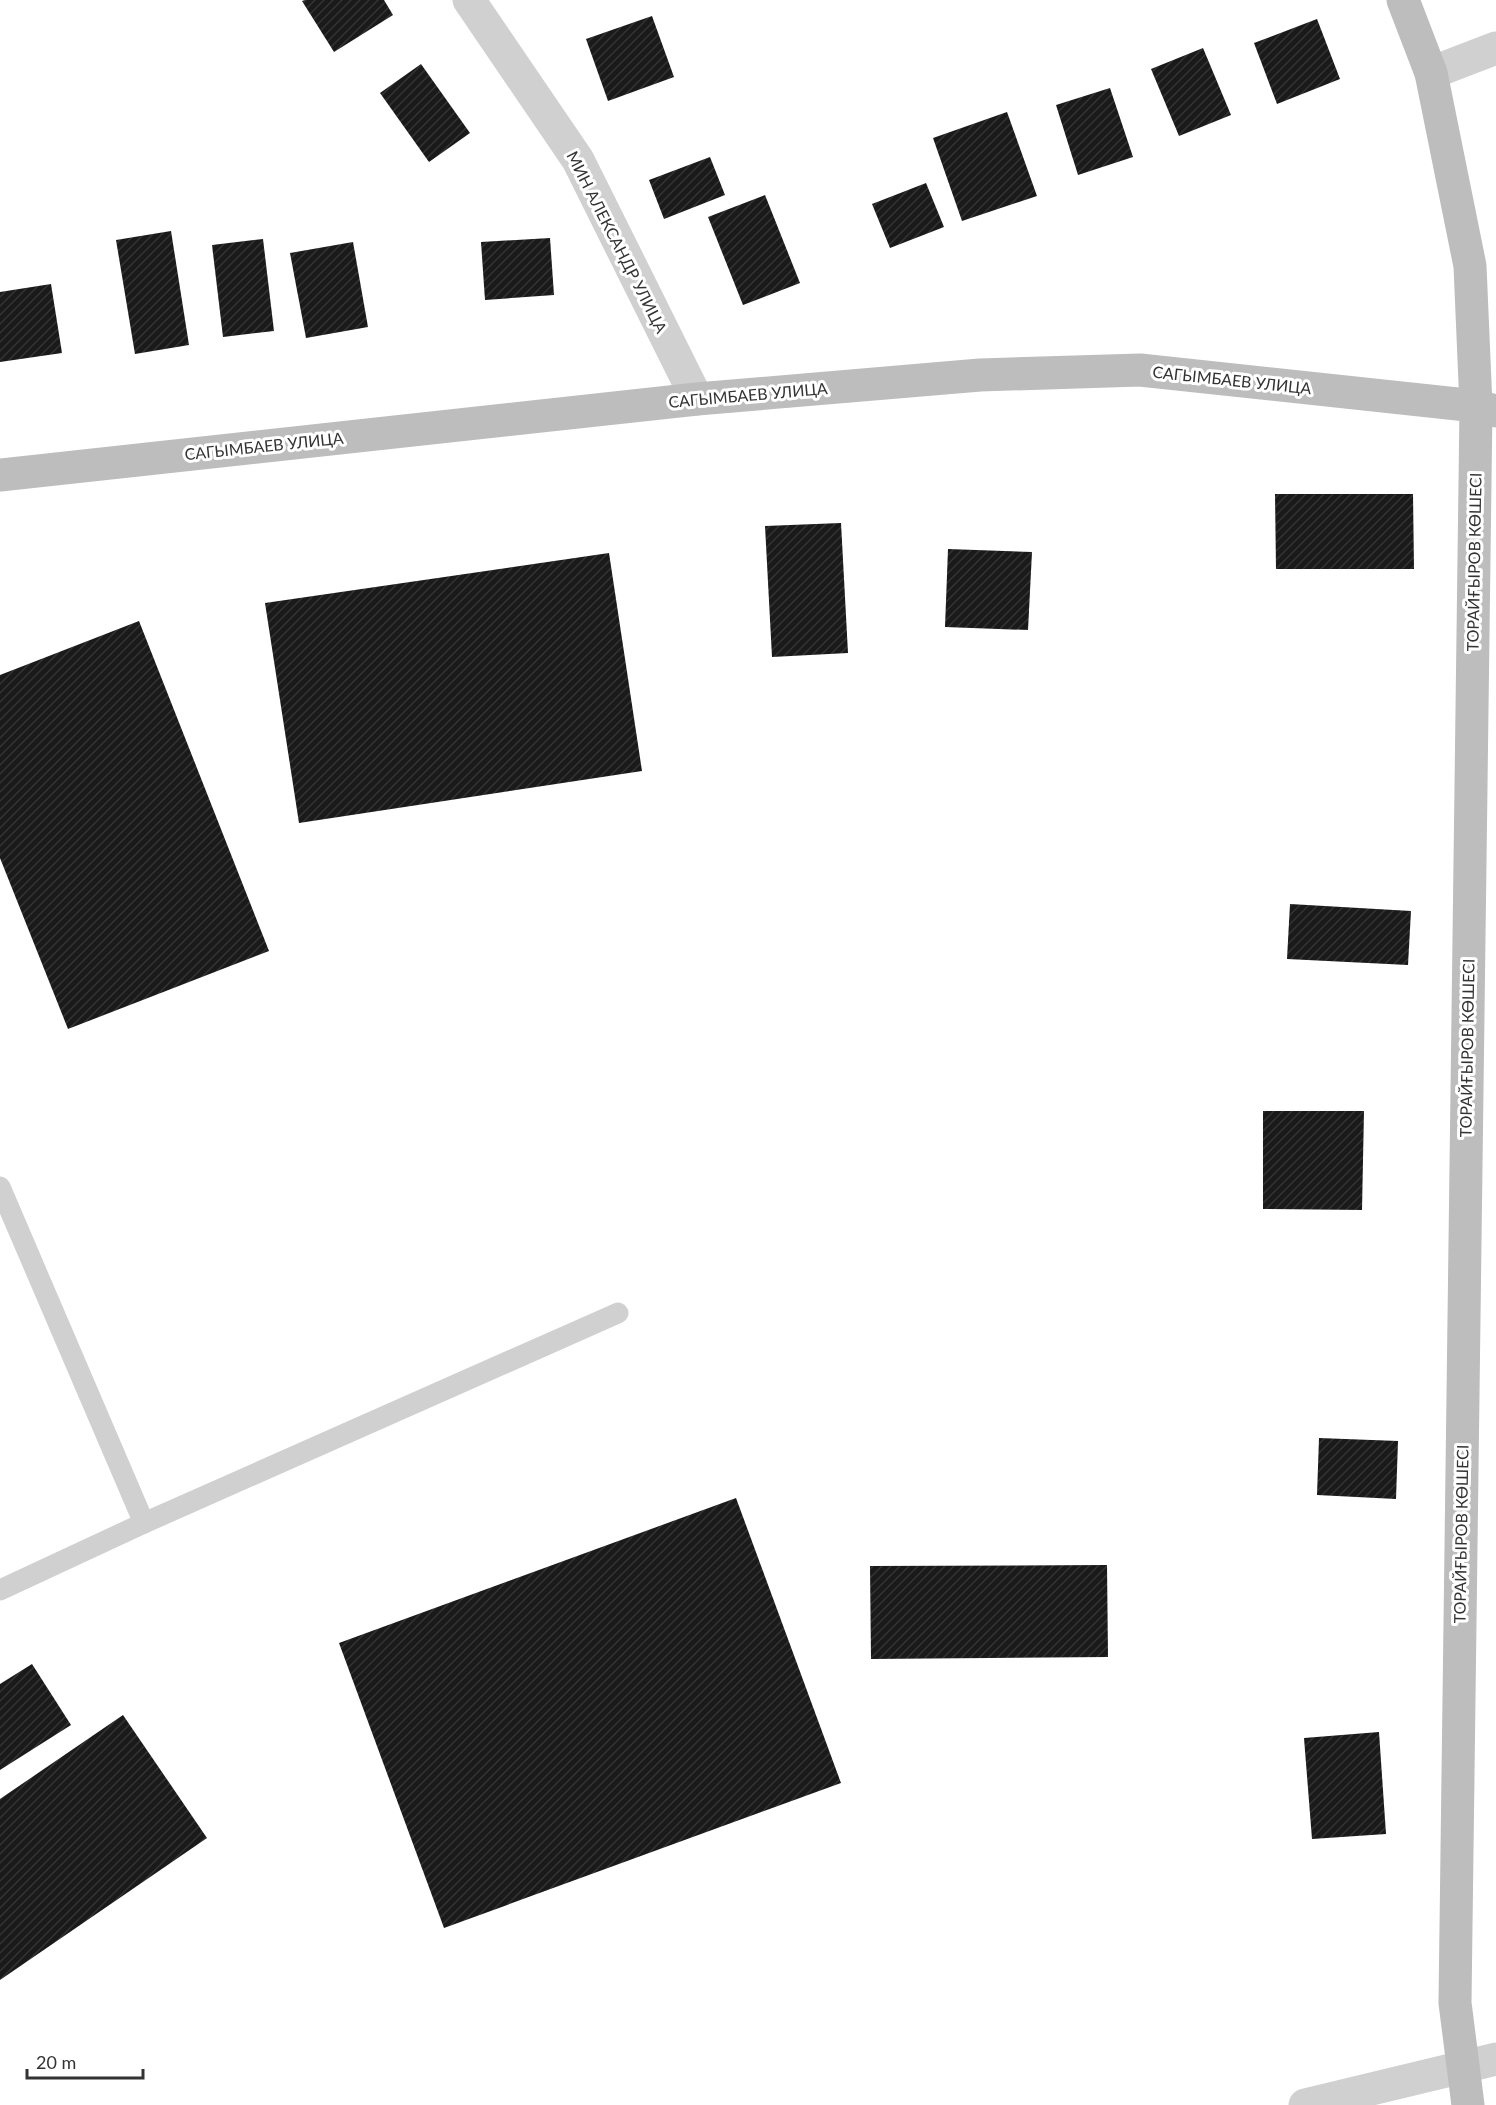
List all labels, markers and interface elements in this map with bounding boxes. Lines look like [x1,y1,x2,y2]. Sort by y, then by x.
street label: МИН АЛЕКСАНДР УЛИЦА [563,148,672,336]
street label: САГЫМБАЕВ УЛИЦА [1152,362,1313,397]
street label: САГЫМБАЕВ УЛИЦА [668,378,829,411]
street label: САГЫМБАЕВ УЛИЦА [184,428,345,463]
street label: ТОРАЙҒЫРОВ КӨШЕСІ [1462,473,1485,651]
street label: ТОРАЙҒЫРОВ КӨШЕСІ [1455,959,1478,1137]
street label: ТОРАЙҒЫРОВ КӨШЕСІ [1449,1445,1472,1623]
scale bar [27,2042,142,2080]
text: 20 m [36,2051,76,2073]

